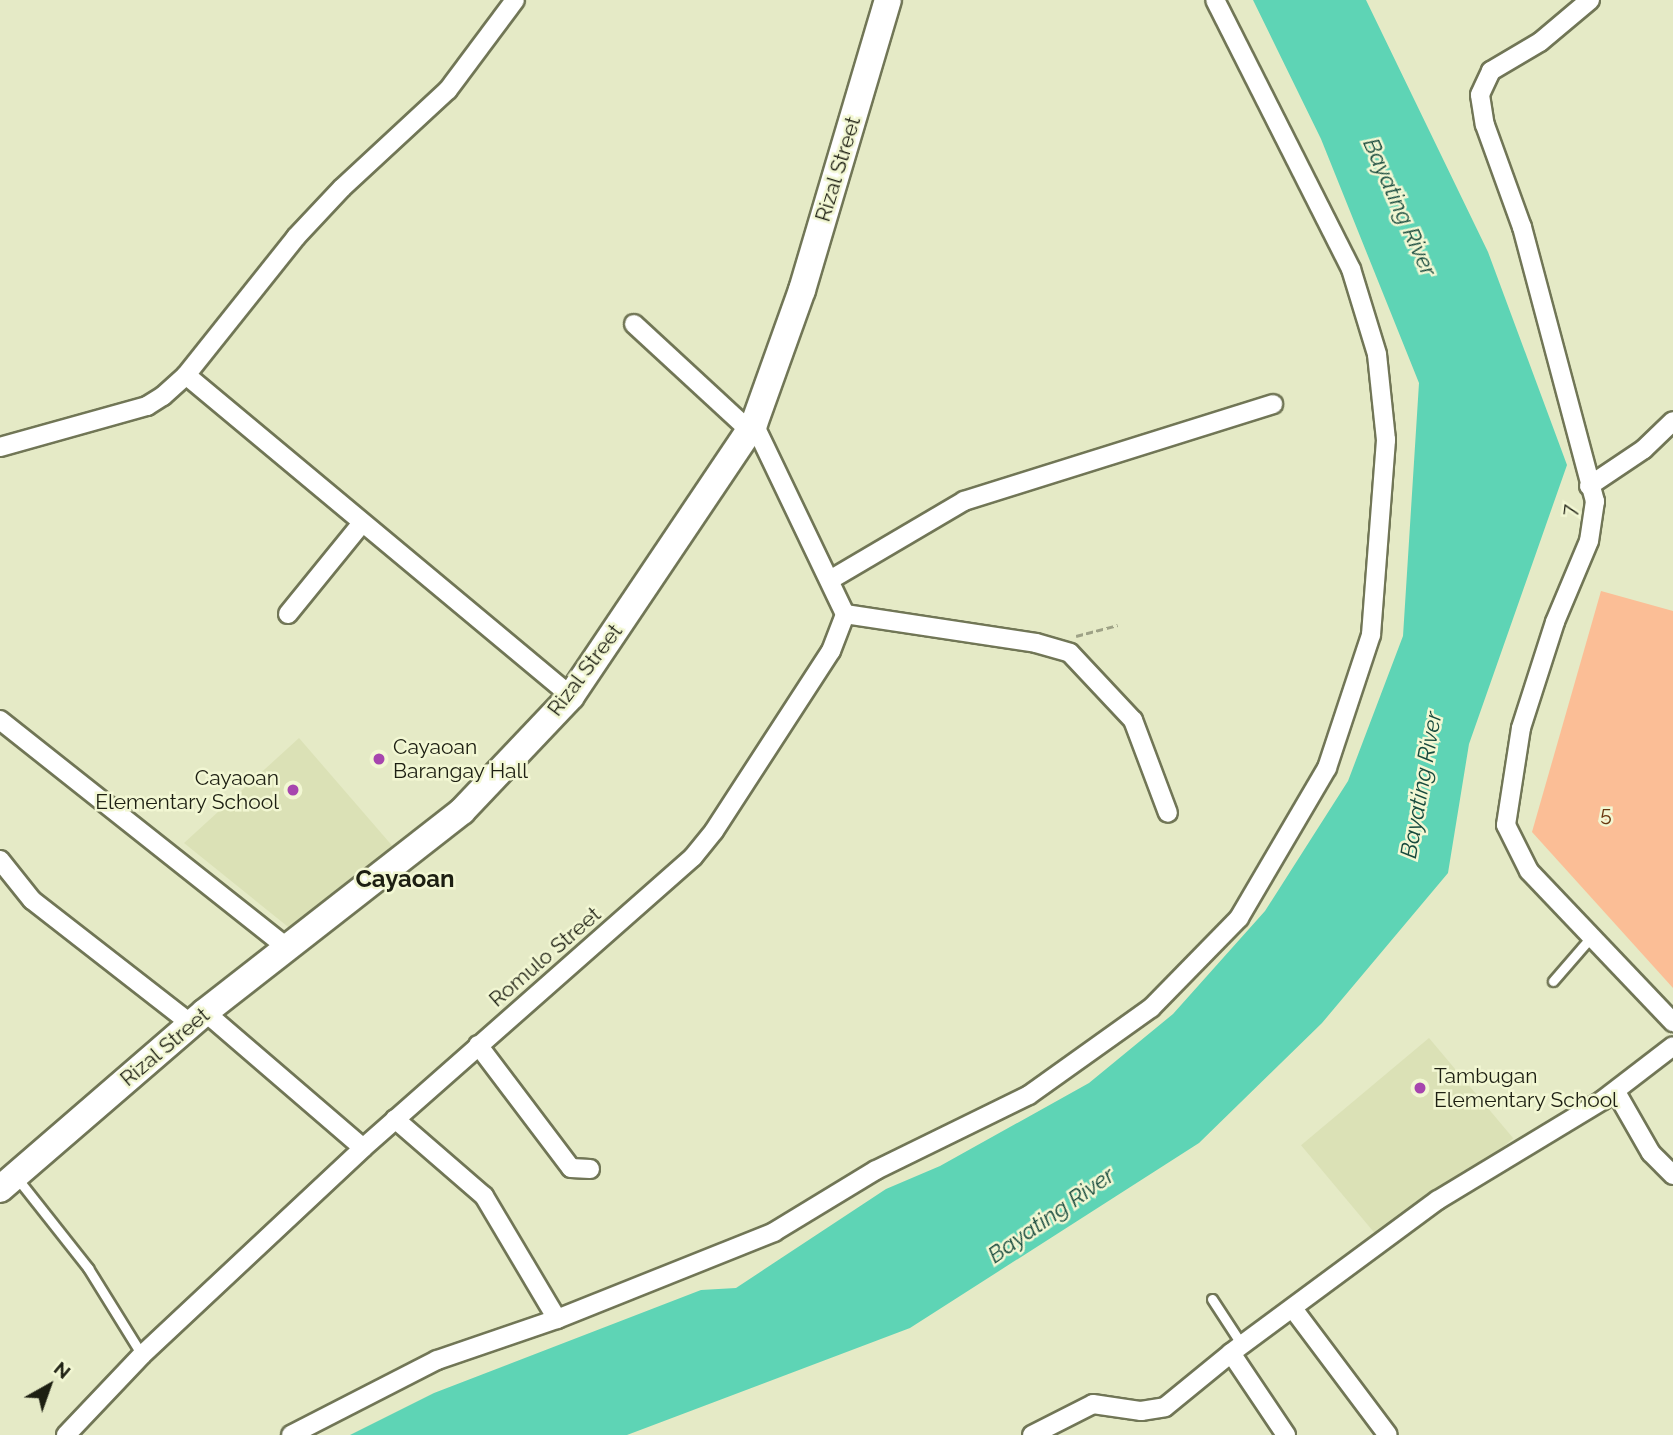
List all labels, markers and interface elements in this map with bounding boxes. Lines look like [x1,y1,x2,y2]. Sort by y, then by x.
street label: Rizal Street [810,113,866,225]
water label: Bayating River [1357,134,1443,280]
street label: 7 [1556,503,1582,517]
street label: Rizal Street [542,619,628,721]
water label: Bayating River [1395,710,1447,860]
place label: Cayaoan Barangay Hall [393,734,529,784]
marker: Cayaoan Barangay Hall [371,751,387,767]
place label: Cayaoan Elementary School [95,765,279,815]
marker: Cayaoan Elementary School [285,782,301,798]
park label: 5 [1600,801,1612,827]
district label: Cayaoan [355,865,455,893]
street label: Romulo Street [484,902,606,1012]
street label: Rizal Street [115,1002,215,1092]
place label: Tambugan Elementary School [1434,1063,1618,1113]
marker: Tambugan Elementary School [1412,1080,1428,1096]
water label: Bayating River [982,1161,1120,1269]
north arrow [14,1351,84,1421]
text: N [50,1357,75,1383]

